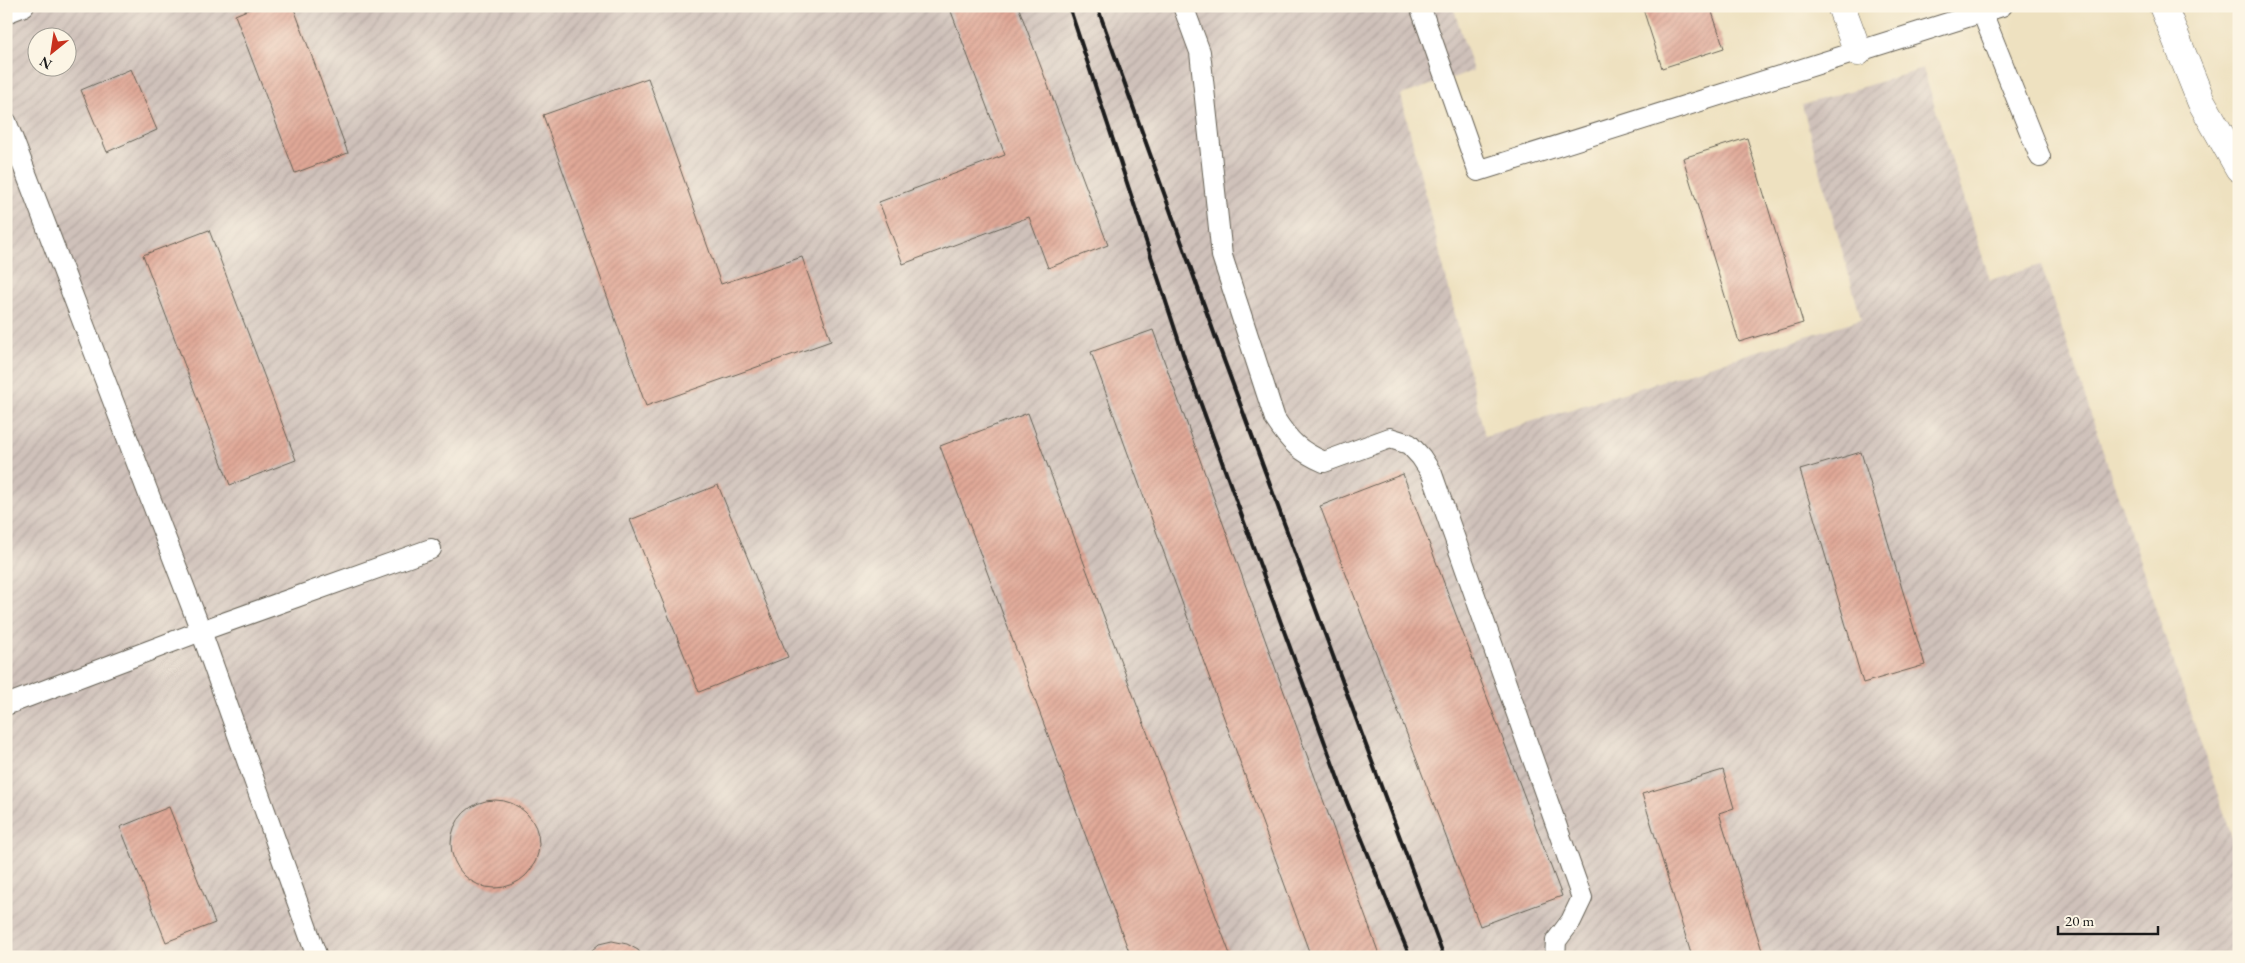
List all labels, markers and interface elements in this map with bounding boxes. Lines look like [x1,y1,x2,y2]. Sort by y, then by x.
north arrow [28,28,78,78]
text: N [36,52,55,74]
scale bar [2058,903,2158,935]
text: 20 m [2065,911,2094,930]

